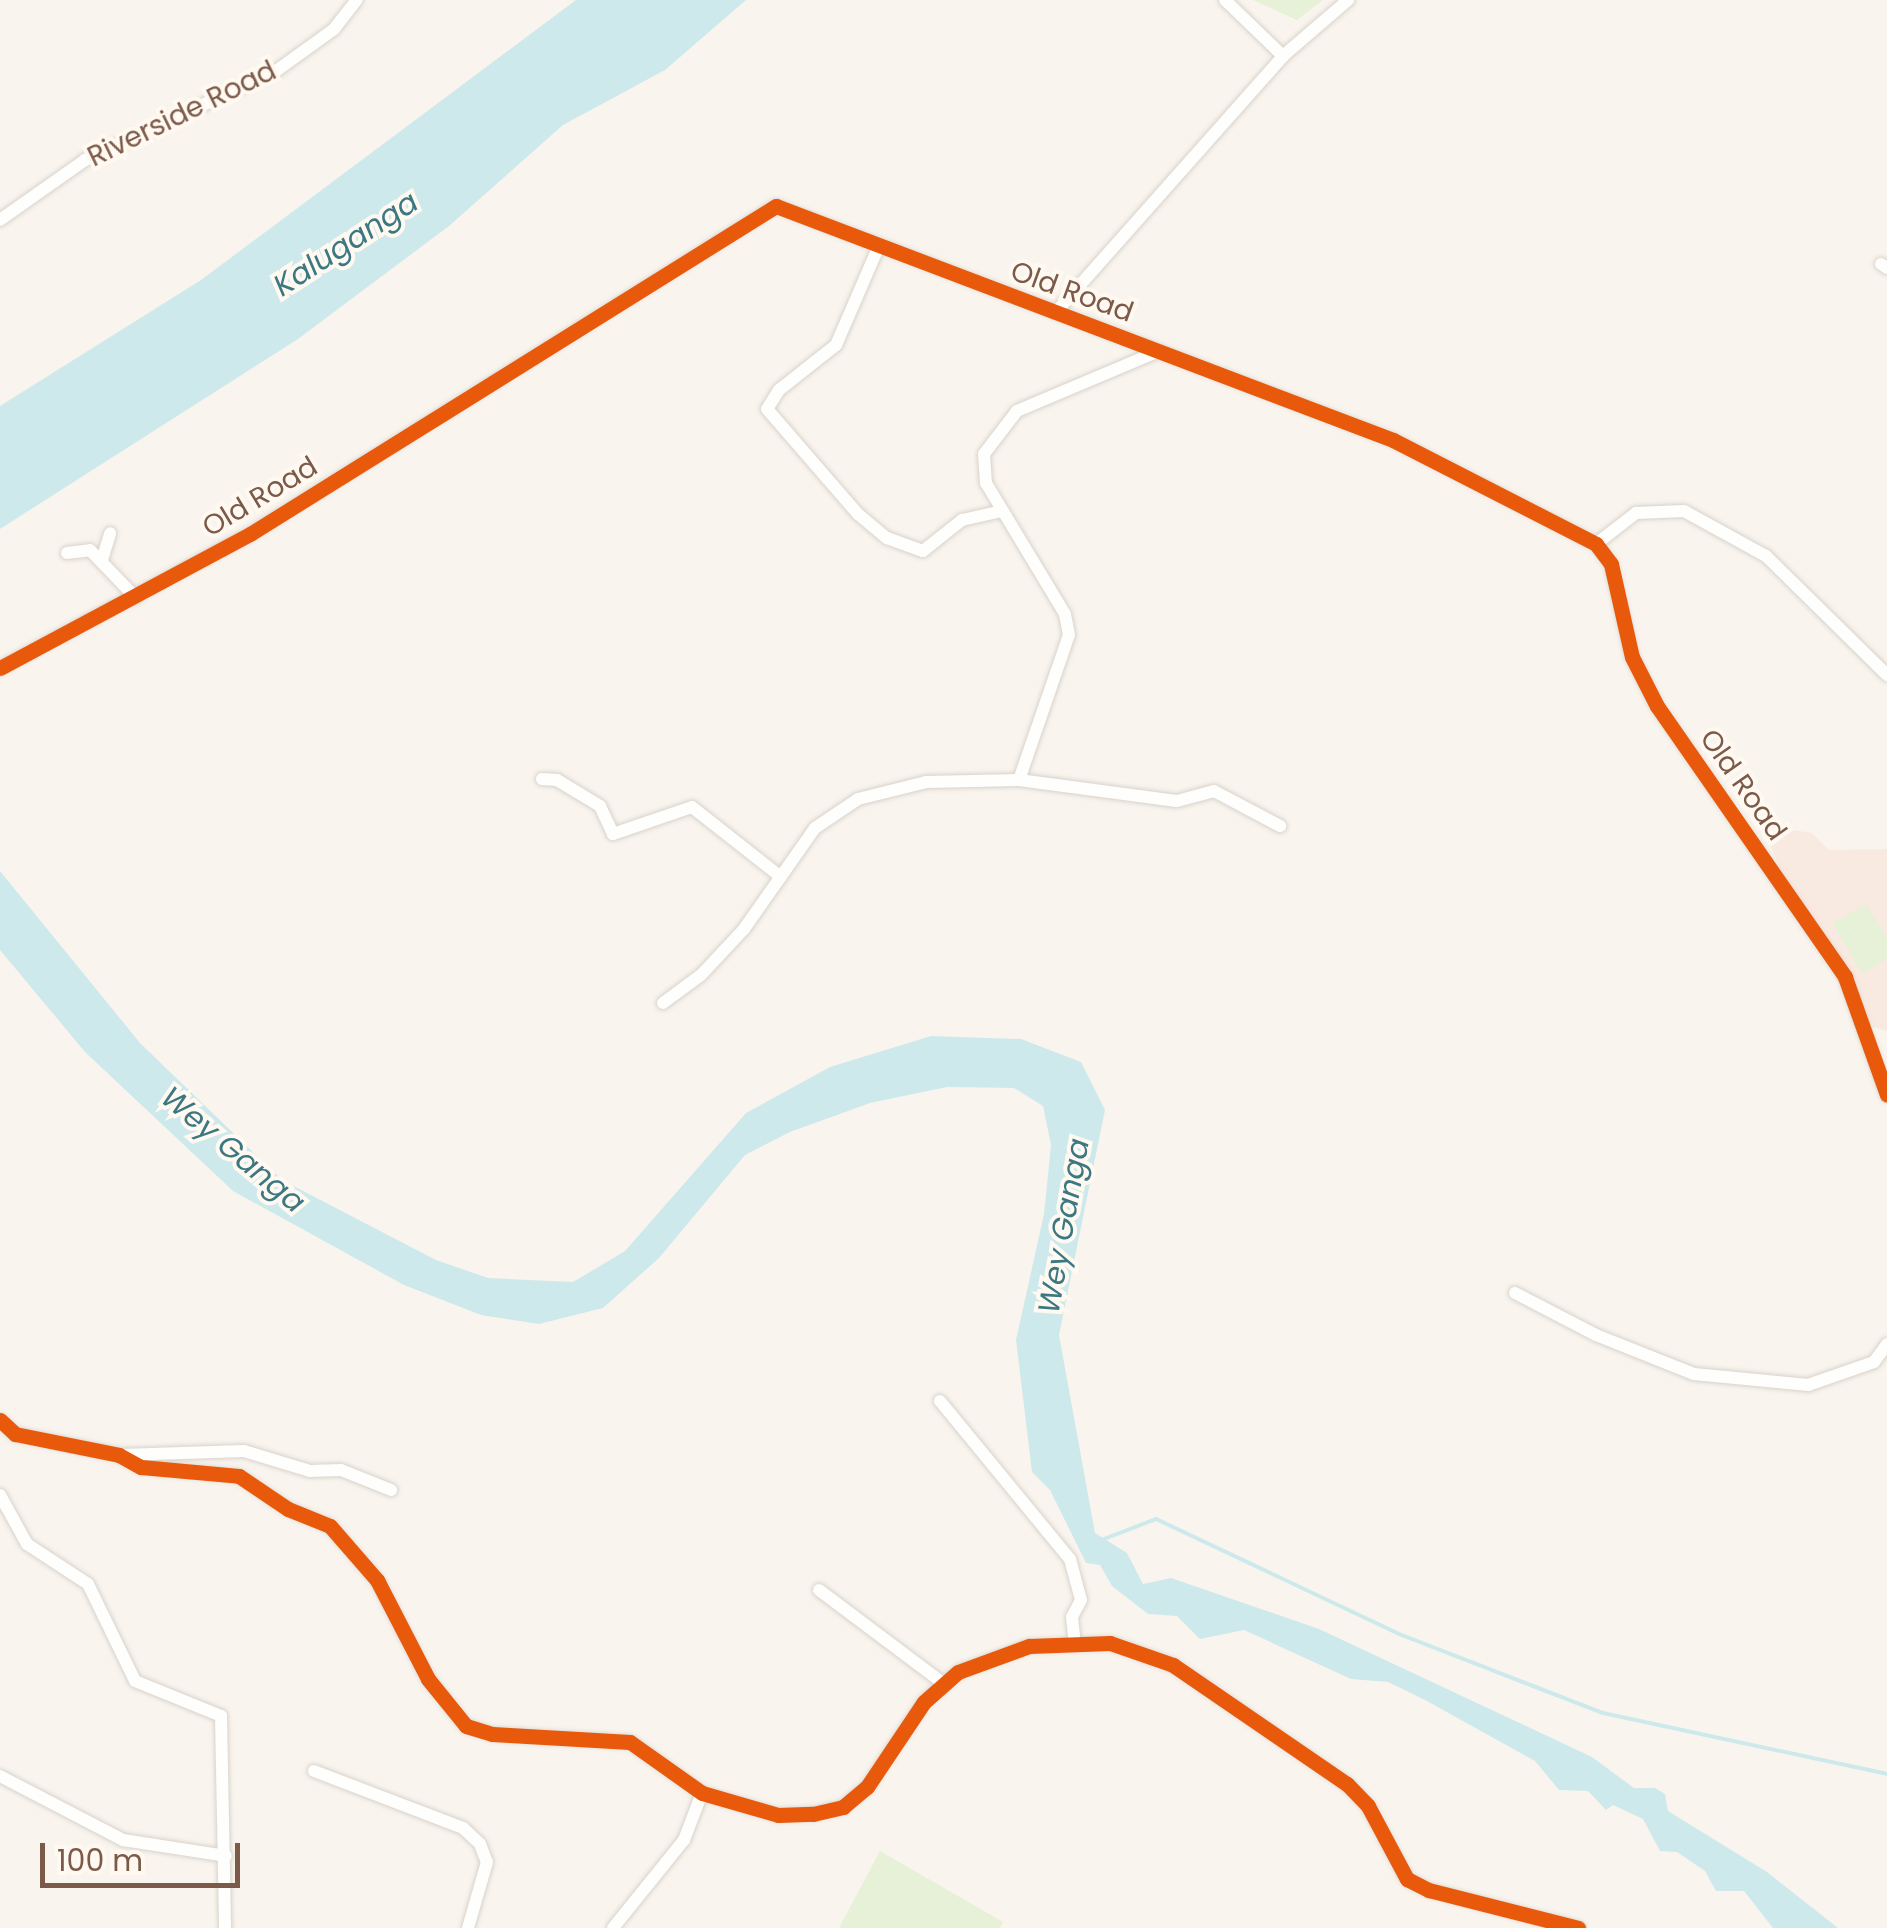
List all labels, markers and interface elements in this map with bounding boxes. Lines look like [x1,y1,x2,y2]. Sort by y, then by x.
street label: Riverside Road [82,54,282,174]
water label: Kaluganga [267,184,425,304]
street label: Old Road [1006,254,1138,330]
street label: Old Road [196,450,324,544]
street label: Old Road [1693,723,1793,847]
water label: Wey Ganga [154,1079,312,1221]
water label: Wey Ganga [1031,1136,1097,1316]
scale bar [45,1823,245,1885]
text: 100 m [57,1839,143,1882]

